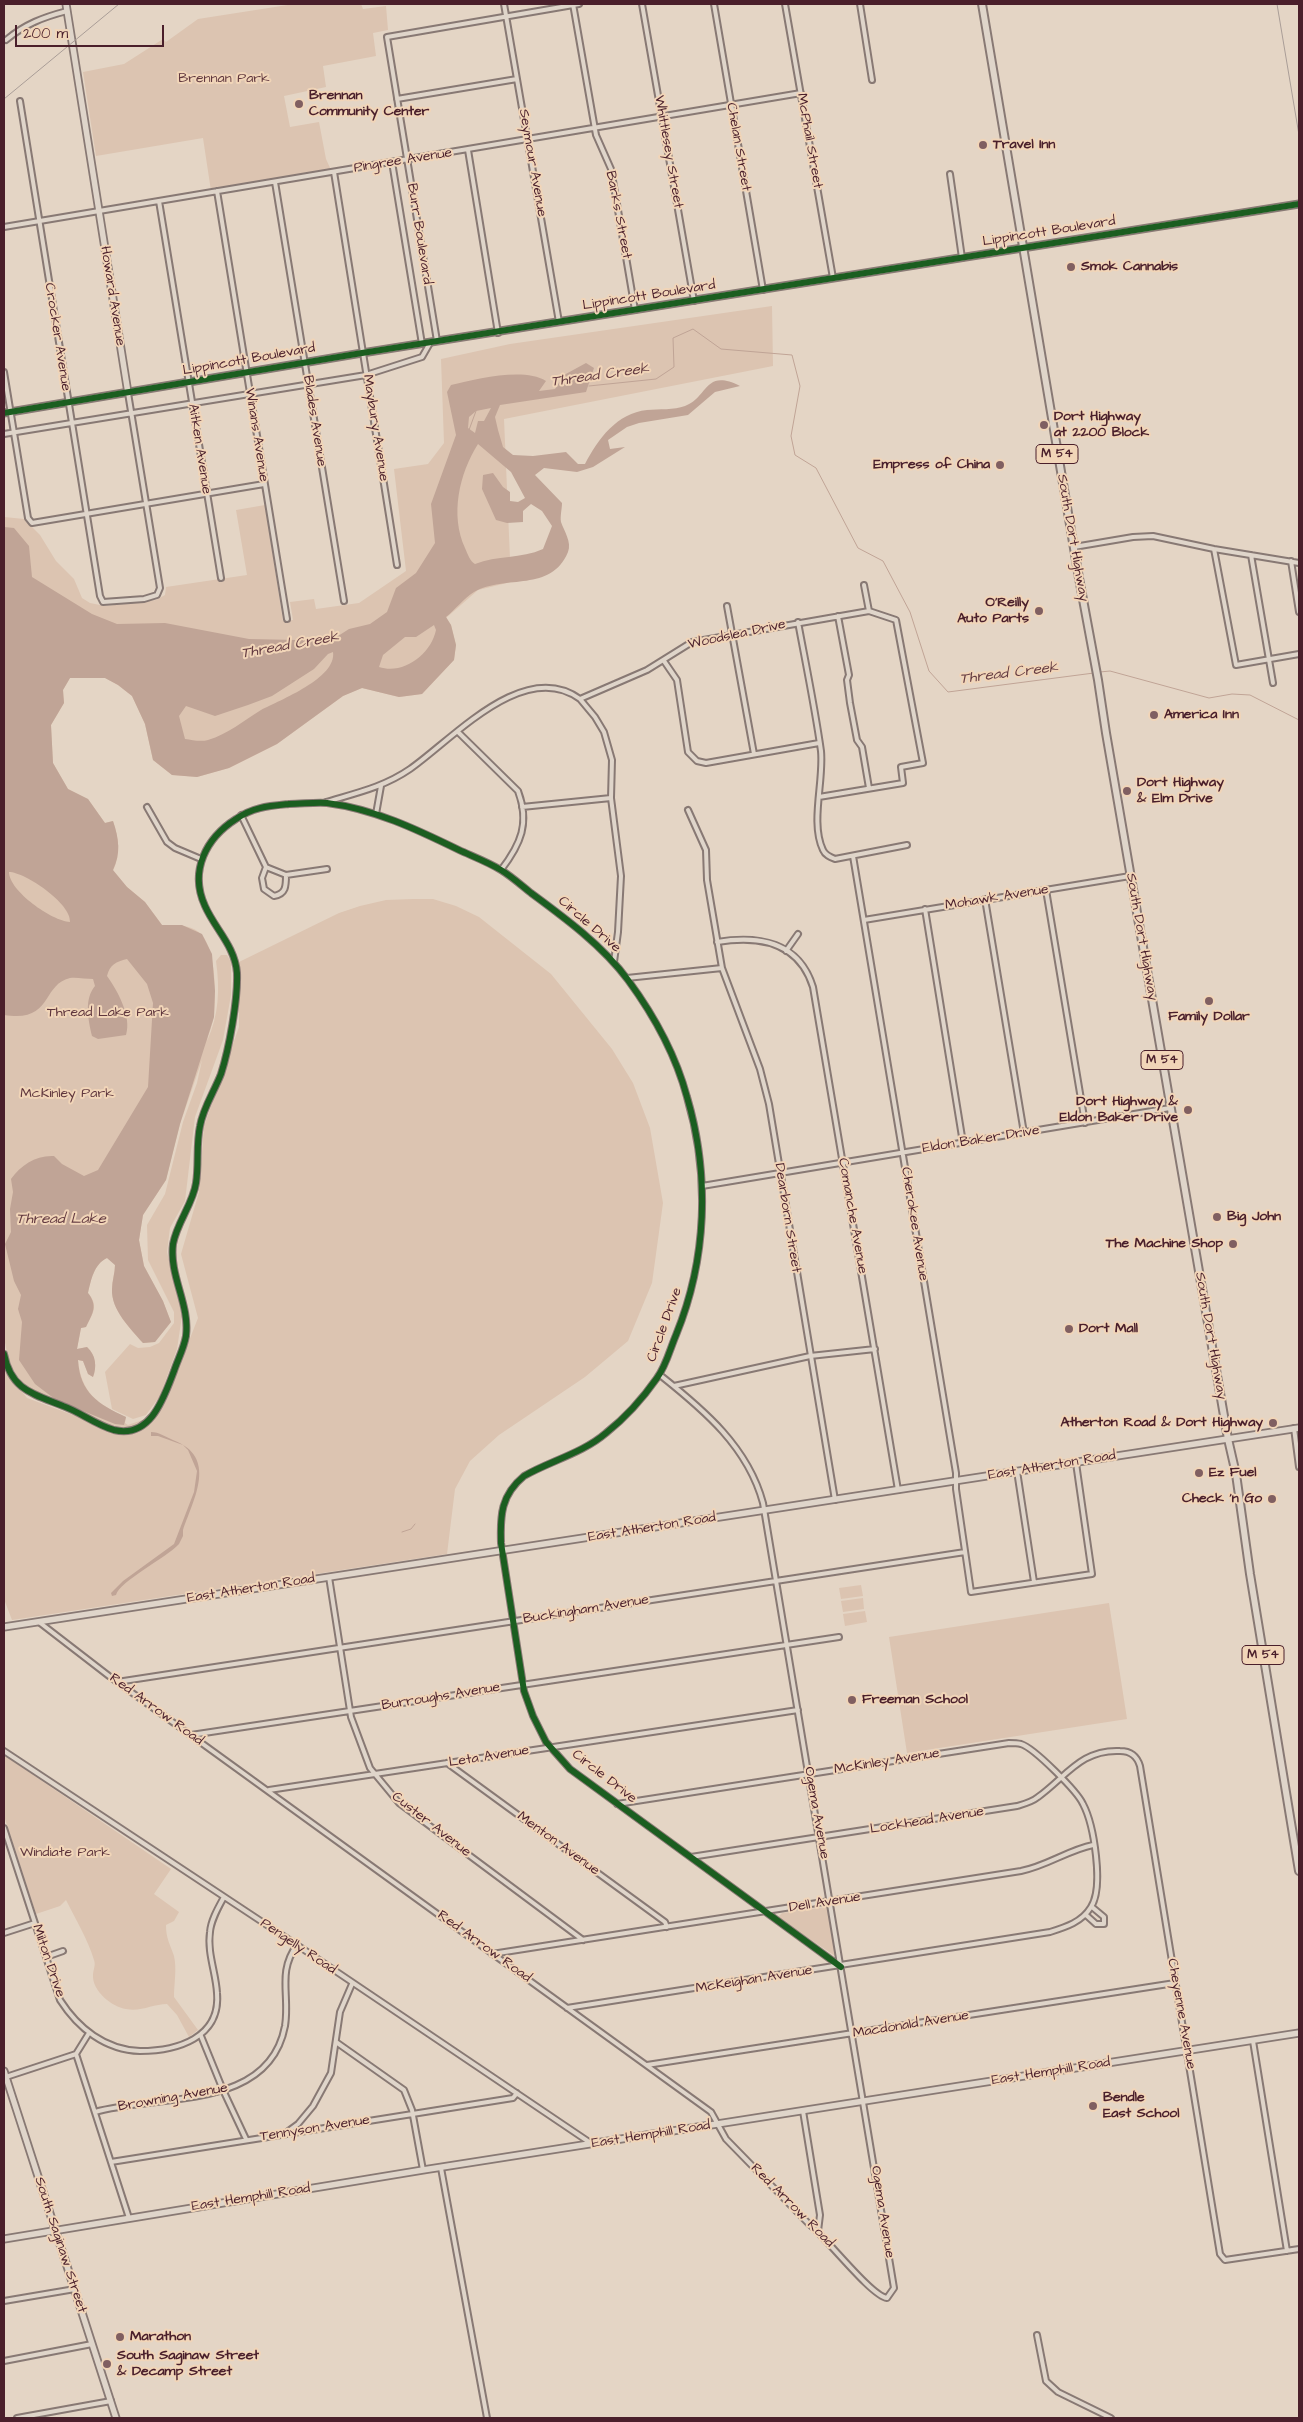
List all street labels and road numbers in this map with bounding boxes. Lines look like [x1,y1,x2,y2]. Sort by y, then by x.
street label: McPhail Street [792,92,826,190]
street label: Whittlesey Street [650,94,686,210]
street label: Chelan Street [722,101,754,193]
street label: Seymour Avenue [514,108,550,218]
street label: Pingree Avenue [353,145,453,177]
street label: Barks Street [601,170,635,260]
street label: Burr Boulevard [403,182,435,286]
street label: Lippincott Boulevard [981,213,1117,251]
street label: Howard Avenue [96,245,128,347]
street label: Lippincott Boulevard [581,277,717,315]
street label: Crocker Avenue [40,282,74,392]
street label: Lippincott Boulevard [181,340,317,380]
street label: Maybury Avenue [358,373,392,483]
street label: Blades Avenue [298,374,330,468]
street label: Winans Avenue [240,387,272,483]
street label: Aitken Avenue [184,403,214,495]
road number: M 54 [1036,444,1078,464]
street label: South Dort Highway [1053,473,1091,603]
street label: Woodslea Drive [687,616,787,654]
street label: South Dort Highway [1122,872,1160,1002]
street label: Mohawk Avenue [944,882,1050,914]
street label: Circle Drive [554,893,624,957]
road number: M 54 [1141,1050,1183,1070]
street label: Eldon Baker Drive [921,1122,1041,1158]
street label: Comanche Avenue [834,1157,870,1275]
street label: Dearborn Street [770,1162,804,1274]
street label: Cherokee Avenue [897,1166,931,1282]
street label: South Dort Highway [1191,1271,1229,1401]
street label: Circle Drive [644,1286,686,1364]
street label: East Atherton Road [987,1448,1117,1484]
street label: East Atherton Road [587,1510,717,1546]
street label: East Atherton Road [186,1571,316,1607]
street label: Buckingham Avenue [522,1592,650,1628]
road number: M 54 [1242,1646,1284,1664]
street label: Red Arrow Road [106,1670,206,1750]
street label: Burroughs Avenue [381,1679,501,1715]
street label: Leta Avenue [448,1742,530,1772]
street label: McKinley Avenue [833,1745,941,1779]
street label: Circle Drive [568,1746,640,1808]
street label: Ogema Avenue [800,1766,832,1860]
street label: Custer Avenue [388,1789,474,1861]
street label: Lockhead Avenue [869,1804,985,1838]
street label: Menton Avenue [514,1808,602,1880]
street label: Dell Avenue [788,1889,862,1917]
street label: Red Arrow Road [434,1907,534,1987]
street label: Pengelly Road [257,1915,339,1979]
street label: Milton Drive [28,1922,68,2000]
street label: Cheyenne Avenue [1163,1957,1199,2071]
street label: McKeighan Avenue [694,1962,814,1998]
street label: Macdonald Avenue [852,2008,970,2042]
street label: East Hemphill Road [991,2054,1111,2090]
street label: Browning Avenue [117,2080,229,2116]
street label: Tennyson Avenue [259,2112,371,2146]
street label: East Hemphill Road [591,2117,711,2153]
street label: Red Arrow Road [747,2161,837,2251]
street label: Ogema Avenue [866,2165,898,2259]
street label: South Saginaw Street [30,2175,90,2315]
street label: East Hemphill Road [191,2180,311,2216]

